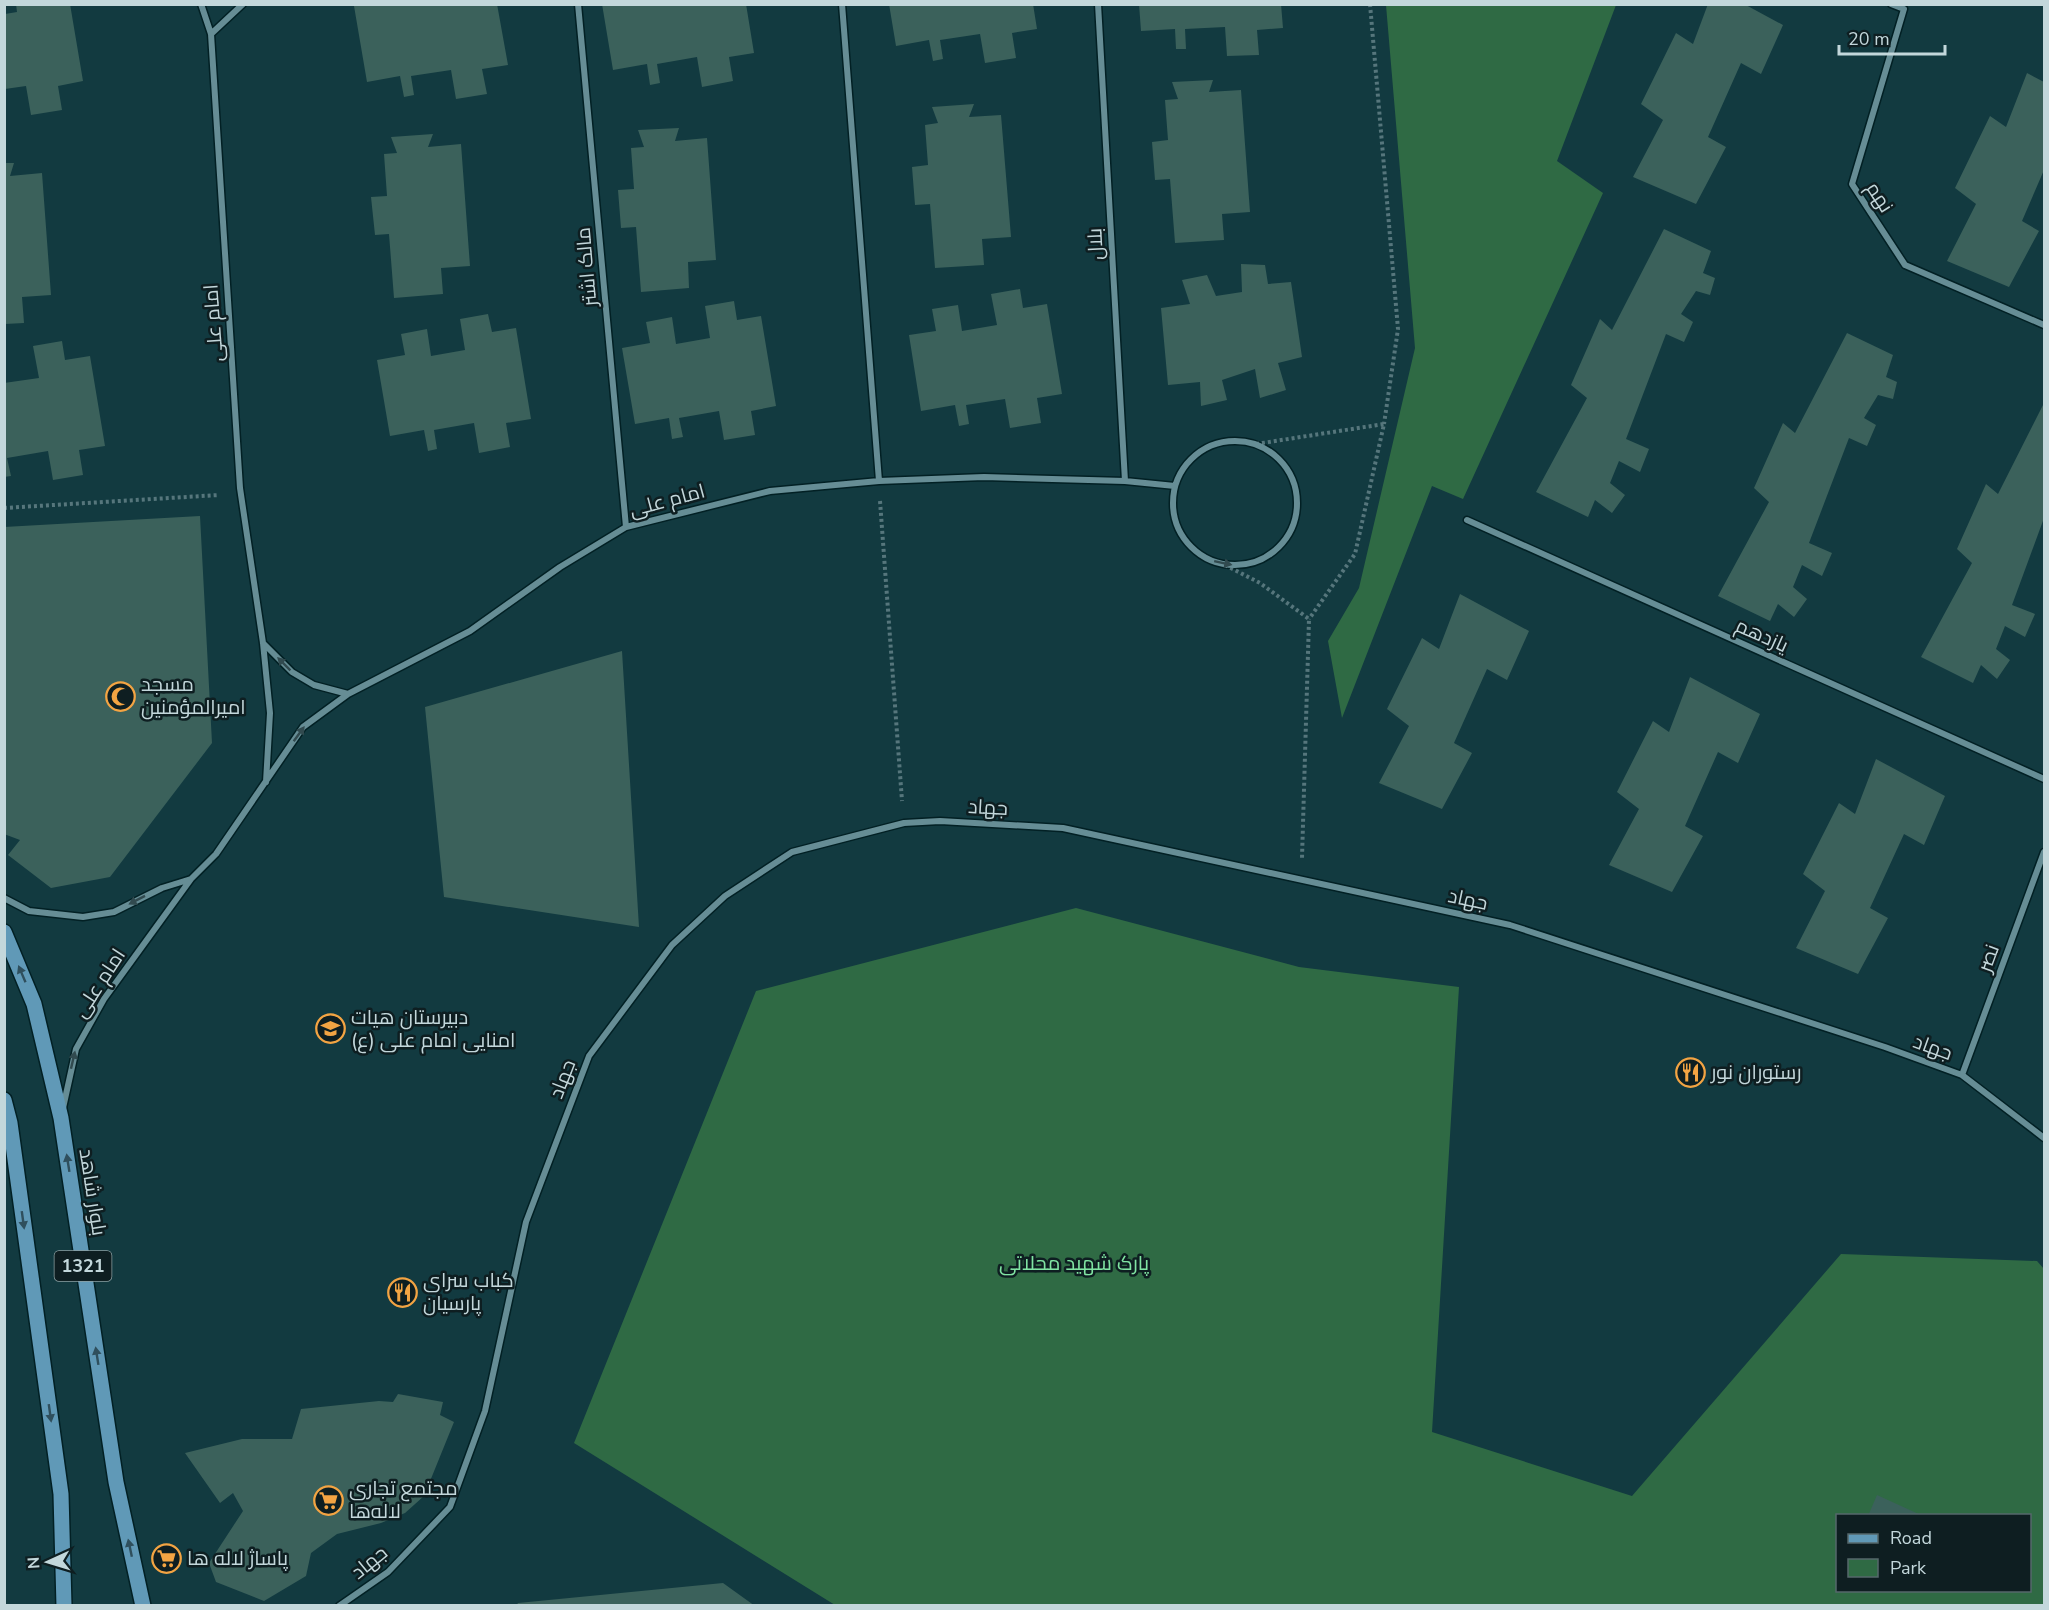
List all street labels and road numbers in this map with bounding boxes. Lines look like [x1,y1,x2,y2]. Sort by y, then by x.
street label: نهم [1860,177,1900,218]
street label: مالک اشتر [570,226,603,309]
street label: بلال [1081,227,1110,261]
street label: امام علی [197,283,230,363]
street label: امام علی [626,477,708,524]
street label: یازدهم [1731,612,1793,659]
street label: جهاد [967,793,1009,822]
street label: جهاد [1446,882,1490,917]
street label: نصر [1971,941,2006,977]
street label: امام علی [67,943,132,1023]
street label: جهاد [1909,1028,1956,1067]
street label: جهاد [543,1056,582,1103]
street label: بلوار شاهد [72,1147,113,1238]
road number: 1321 [54,1251,112,1281]
street label: جهاد [345,1539,393,1585]

